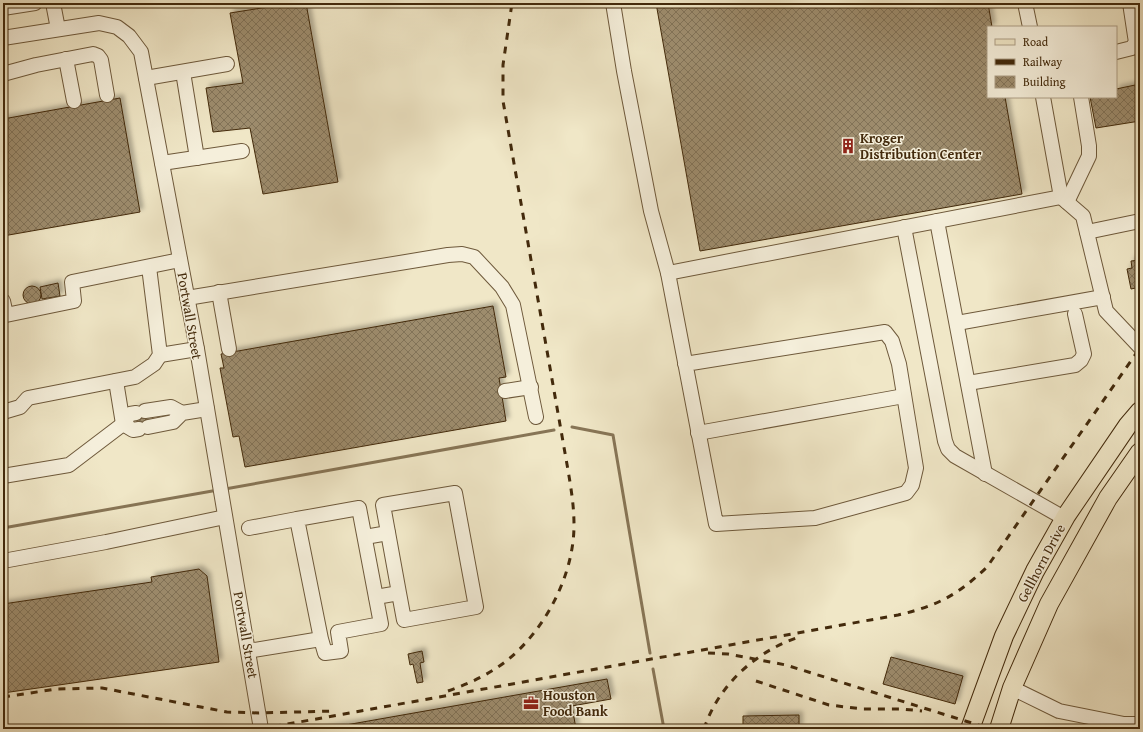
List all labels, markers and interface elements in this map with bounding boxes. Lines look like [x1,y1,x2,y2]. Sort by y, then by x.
legend [987,26,1117,98]
text: Road [1023,33,1049,50]
text: Railway [1023,53,1062,70]
text: Building [1023,73,1066,90]
place label: Kroger Distribution Center [860,128,982,164]
building icon: Kroger Distribution Center [839,137,857,155]
street label: Portwall Street [173,271,208,361]
street label: Gellhorn Drive [1012,520,1070,606]
street label: Portwall Street [229,590,264,680]
place label: Houston Food Bank [543,685,609,721]
office icon: Houston Food Bank [522,694,540,712]

